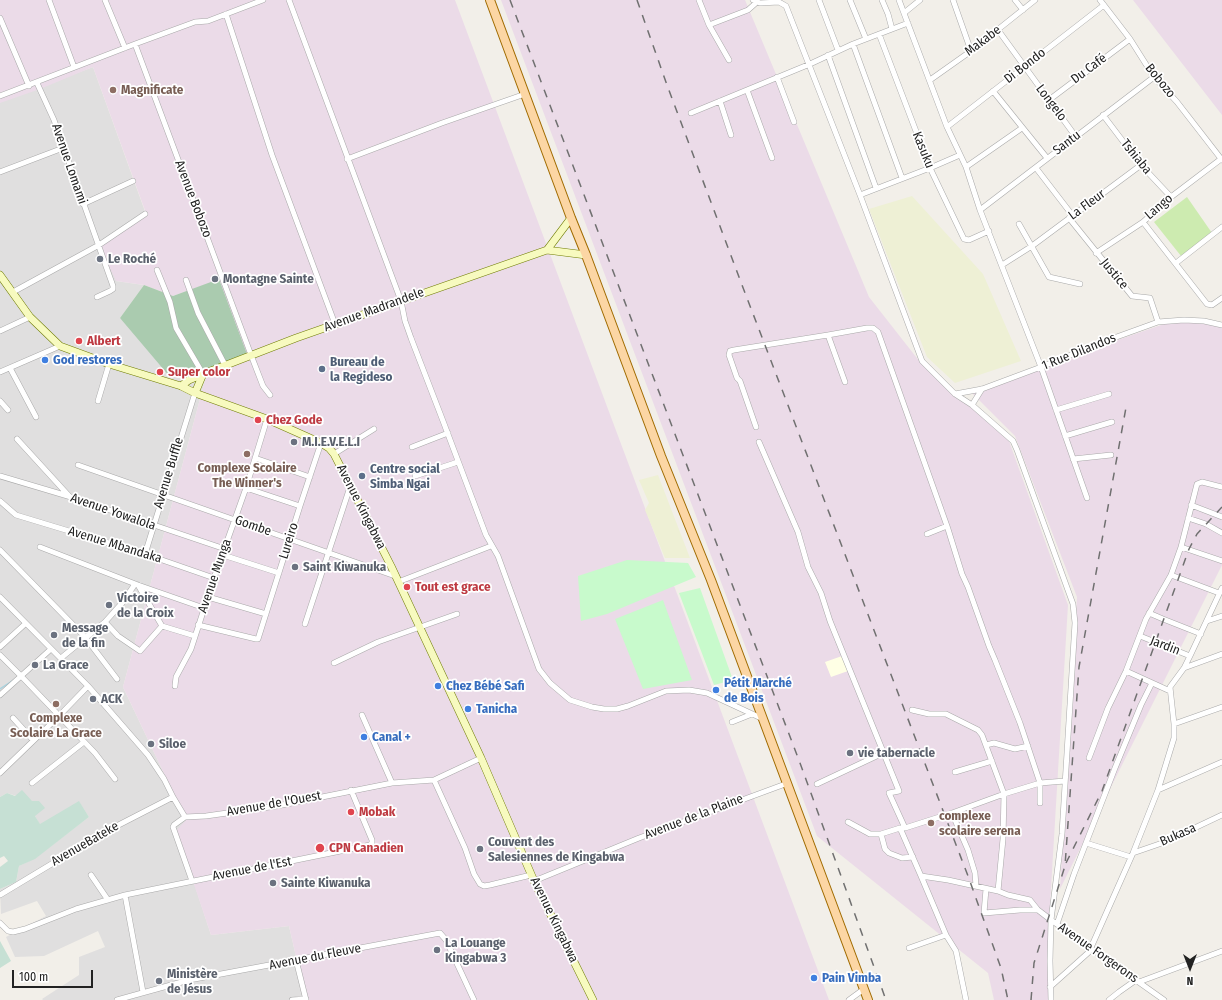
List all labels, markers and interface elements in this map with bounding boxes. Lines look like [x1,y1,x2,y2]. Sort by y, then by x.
street label: Makabe [962,22,1004,60]
street label: Di Bondo [1001,45,1049,87]
street label: Du Café [1068,51,1110,87]
street label: Bobozo [1142,61,1178,101]
place label: Magnificate [121,82,183,98]
street label: Longelo [1032,82,1070,124]
marker: Magnificate [108,85,118,95]
street label: Avenue Lomami [48,122,90,206]
street label: Santu [1050,128,1084,158]
street label: Kasuku [909,129,937,171]
street label: Tshiaba [1117,136,1155,178]
street label: Avenue Bobozo [171,158,215,240]
street label: La Fleur [1066,186,1108,224]
street label: Lango [1142,191,1176,223]
place label: Le Roché [108,251,156,267]
marker: Le Roché [95,254,105,264]
street label: Justice [1097,256,1131,292]
place label: Montagne Sainte [223,271,314,287]
marker: Montagne Sainte [210,274,220,284]
street label: Avenue Madrandele [322,285,426,335]
street label: 1 Rue Dilandos [1040,330,1118,374]
place label: Albert [87,333,121,349]
marker: Albert [74,336,84,346]
place label: God restores [53,352,122,368]
place label: Bureau de la Regideso [330,354,392,385]
marker: God restores [40,355,50,365]
place label: Super color [168,364,230,380]
marker: Bureau de la Regideso [317,364,327,374]
marker: Super color [155,367,165,377]
place label: Chez Gode [266,412,322,428]
marker: Chez Gode [253,415,263,425]
place label: M.I.E.V.E.L.I [302,434,360,450]
street label: Avenue Buffle [151,436,187,510]
marker: M.I.E.V.E.L.I [289,437,299,447]
marker: Complexe Scolaire The Winner's [242,449,252,459]
place label: Complexe Scolaire The Winner's [198,460,296,491]
place label: Centre social Simba Ngai [370,461,440,492]
street label: Avenue Kingabwa [333,462,389,552]
marker: Centre social Simba Ngai [357,471,367,481]
street label: Avenue Yowalola [68,490,158,534]
street label: Gombe [233,513,273,539]
street label: Lureiro [276,521,302,561]
street label: Avenue Mbandaka [66,523,164,567]
street label: Avenue Munga [195,537,235,615]
place label: Saint Kiwanuka [303,559,386,575]
marker: Saint Kiwanuka [290,562,300,572]
place label: Tout est grace [415,579,490,595]
marker: Tout est grace [402,582,412,592]
place label: Victoire de la Croix [117,590,173,621]
marker: Victoire de la Croix [104,600,114,610]
place label: Message de la fin [62,620,108,651]
marker: Message de la fin [49,630,59,640]
street label: Jardin [1148,633,1182,659]
place label: La Grace [43,657,89,673]
marker: La Grace [30,660,40,670]
place label: Pétit Marché de Bois [724,675,792,706]
place label: Chez Bébé Safi [446,678,525,694]
marker: Chez Bébé Safi [433,681,443,691]
marker: Pétit Marché de Bois [711,685,721,695]
place label: ACK [101,691,122,707]
marker: ACK [88,694,98,704]
marker: Complexe Scolaire La Grace [51,699,61,709]
place label: Tanicha [476,701,517,717]
marker: Tanicha [463,704,473,714]
place label: Complexe Scolaire La Grace [10,710,102,741]
place label: Canal + [372,729,411,745]
marker: Canal + [359,732,369,742]
place label: Siloe [159,736,186,752]
marker: Siloe [146,739,156,749]
place label: vie tabernacle [858,745,935,761]
marker: vie tabernacle [845,748,855,758]
street label: Avenue de l'Ouest [226,788,322,820]
street label: Avenue de la Plaine [643,791,745,843]
place label: Mobak [359,804,395,820]
marker: Mobak [346,807,356,817]
place label: complexe scolaire serena [939,808,1021,839]
street label: AvenueBateke [48,818,122,870]
marker: complexe scolaire serena [926,818,936,828]
street label: Bukasa [1158,820,1198,850]
place label: Couvent des Salesiennes de Kingabwa [488,834,624,865]
place label: CPN Canadien [329,840,404,856]
marker: CPN Canadien [314,842,326,854]
marker: Couvent des Salesiennes de Kingabwa [475,844,485,854]
street label: Avenue de l'Est [211,854,293,884]
place label: Sainte Kiwanuka [281,875,371,891]
street label: Avenue Kingabwa [527,875,581,965]
marker: Sainte Kiwanuka [268,878,278,888]
street label: Avenue Forgerons [1055,920,1141,986]
place label: La Louange Kingabwa 3 [445,935,506,966]
street label: Avenue du Fleuve [268,940,362,974]
marker: La Louange Kingabwa 3 [432,945,442,955]
north arrow [1170,948,1210,988]
scale bar [14,962,95,988]
place label: Ministère de Jésus [167,966,218,997]
text: 100 m [19,970,48,984]
place label: Pain Vimba [822,970,881,986]
marker: Pain Vimba [809,973,819,983]
text: N [1187,974,1193,987]
marker: Ministère de Jésus [154,976,164,986]

